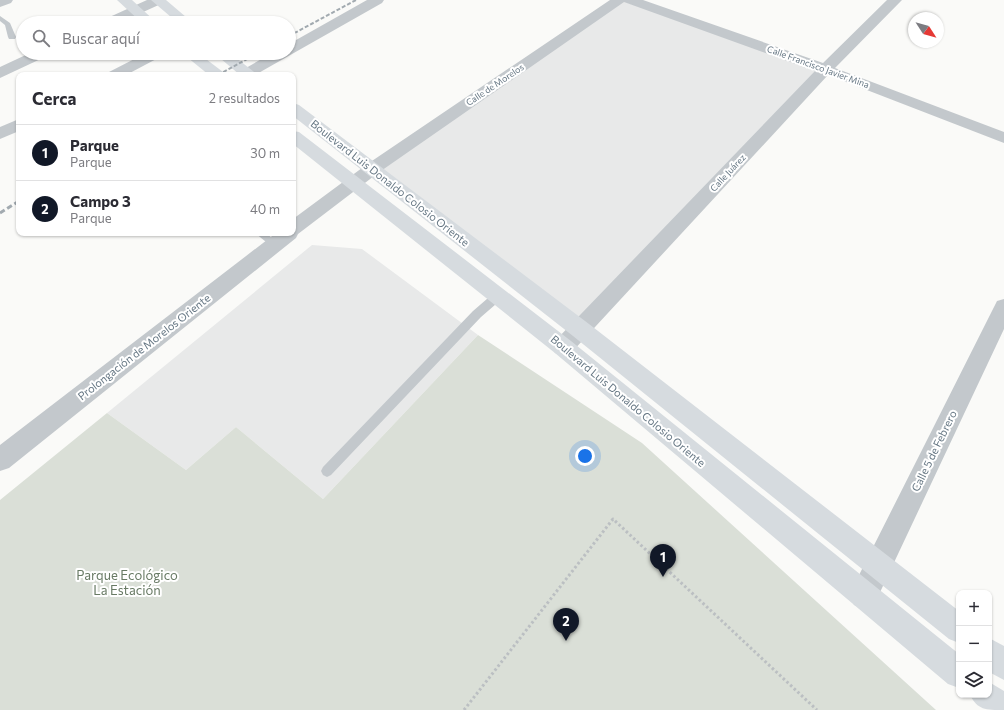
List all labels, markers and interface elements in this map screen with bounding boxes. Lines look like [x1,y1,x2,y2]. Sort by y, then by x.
north arrow [908,12,944,48]
search box [16,16,296,60]
icon: search [30,27,52,49]
text: Buscar aquí [62,29,140,47]
street label: Calle Francisco Javier Mina [766,43,871,90]
street label: Calle de Morelos [464,61,526,108]
text: Cerca [32,88,77,109]
text: 2 resultados [209,90,280,106]
street label: Boulevard Luis Donaldo Colosio Oriente [308,117,472,249]
text: Parque [70,136,119,154]
text: 1 [42,145,48,161]
text: 30 m [250,145,280,161]
street label: Calle Juárez [708,151,748,194]
text: Parque [70,154,112,170]
text: Campo 3 [70,192,131,210]
text: 2 [41,201,49,217]
text: 40 m [250,201,280,217]
text: Parque [70,210,112,226]
street label: Prolongación de Morelos Oriente [75,291,213,402]
street label: Boulevard Luis Donaldo Colosio Oriente [548,332,708,469]
street label: Calle 5 de Febrero [908,408,959,493]
your location [575,446,595,466]
pin: 1 [650,544,676,577]
park label: Parque Ecológico La Estación [76,567,178,598]
map controls [956,590,992,698]
button: + [956,590,992,626]
pin: 2 [553,608,579,641]
button: − [956,626,992,662]
button: layers [956,662,992,698]

